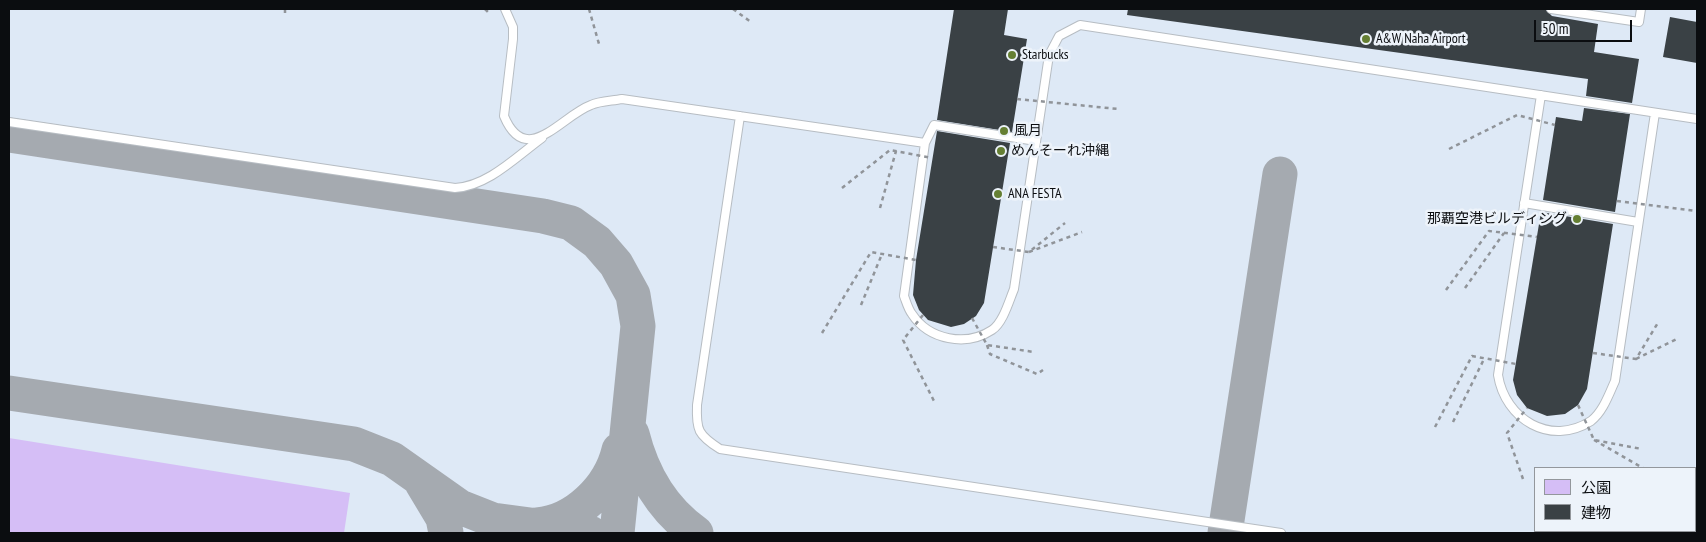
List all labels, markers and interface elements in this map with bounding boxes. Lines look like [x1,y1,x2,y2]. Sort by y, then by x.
scale bar [1536,10,1634,42]
text: 50 m [1542,19,1568,38]
place label: A&W Naha Airport [1376,31,1466,47]
marker: A&W Naha Airport [1360,33,1372,45]
place label: Starbucks [1022,47,1069,63]
marker: Starbucks [1006,49,1018,61]
place label: 風月 [1014,123,1042,139]
marker: 風月 [998,125,1010,137]
place label: めんそーれ沖縄 [1011,143,1109,159]
marker: めんそーれ沖縄 [995,145,1007,157]
place label: ANA FESTA [1008,186,1062,202]
marker: ANA FESTA [992,188,1004,200]
place label: 那覇空港ビルディング [1427,211,1567,227]
marker: 那覇空港ビルディング [1571,213,1583,225]
legend [1534,467,1696,532]
text: 公園 [1581,478,1611,497]
text: 建物 [1581,503,1611,522]

